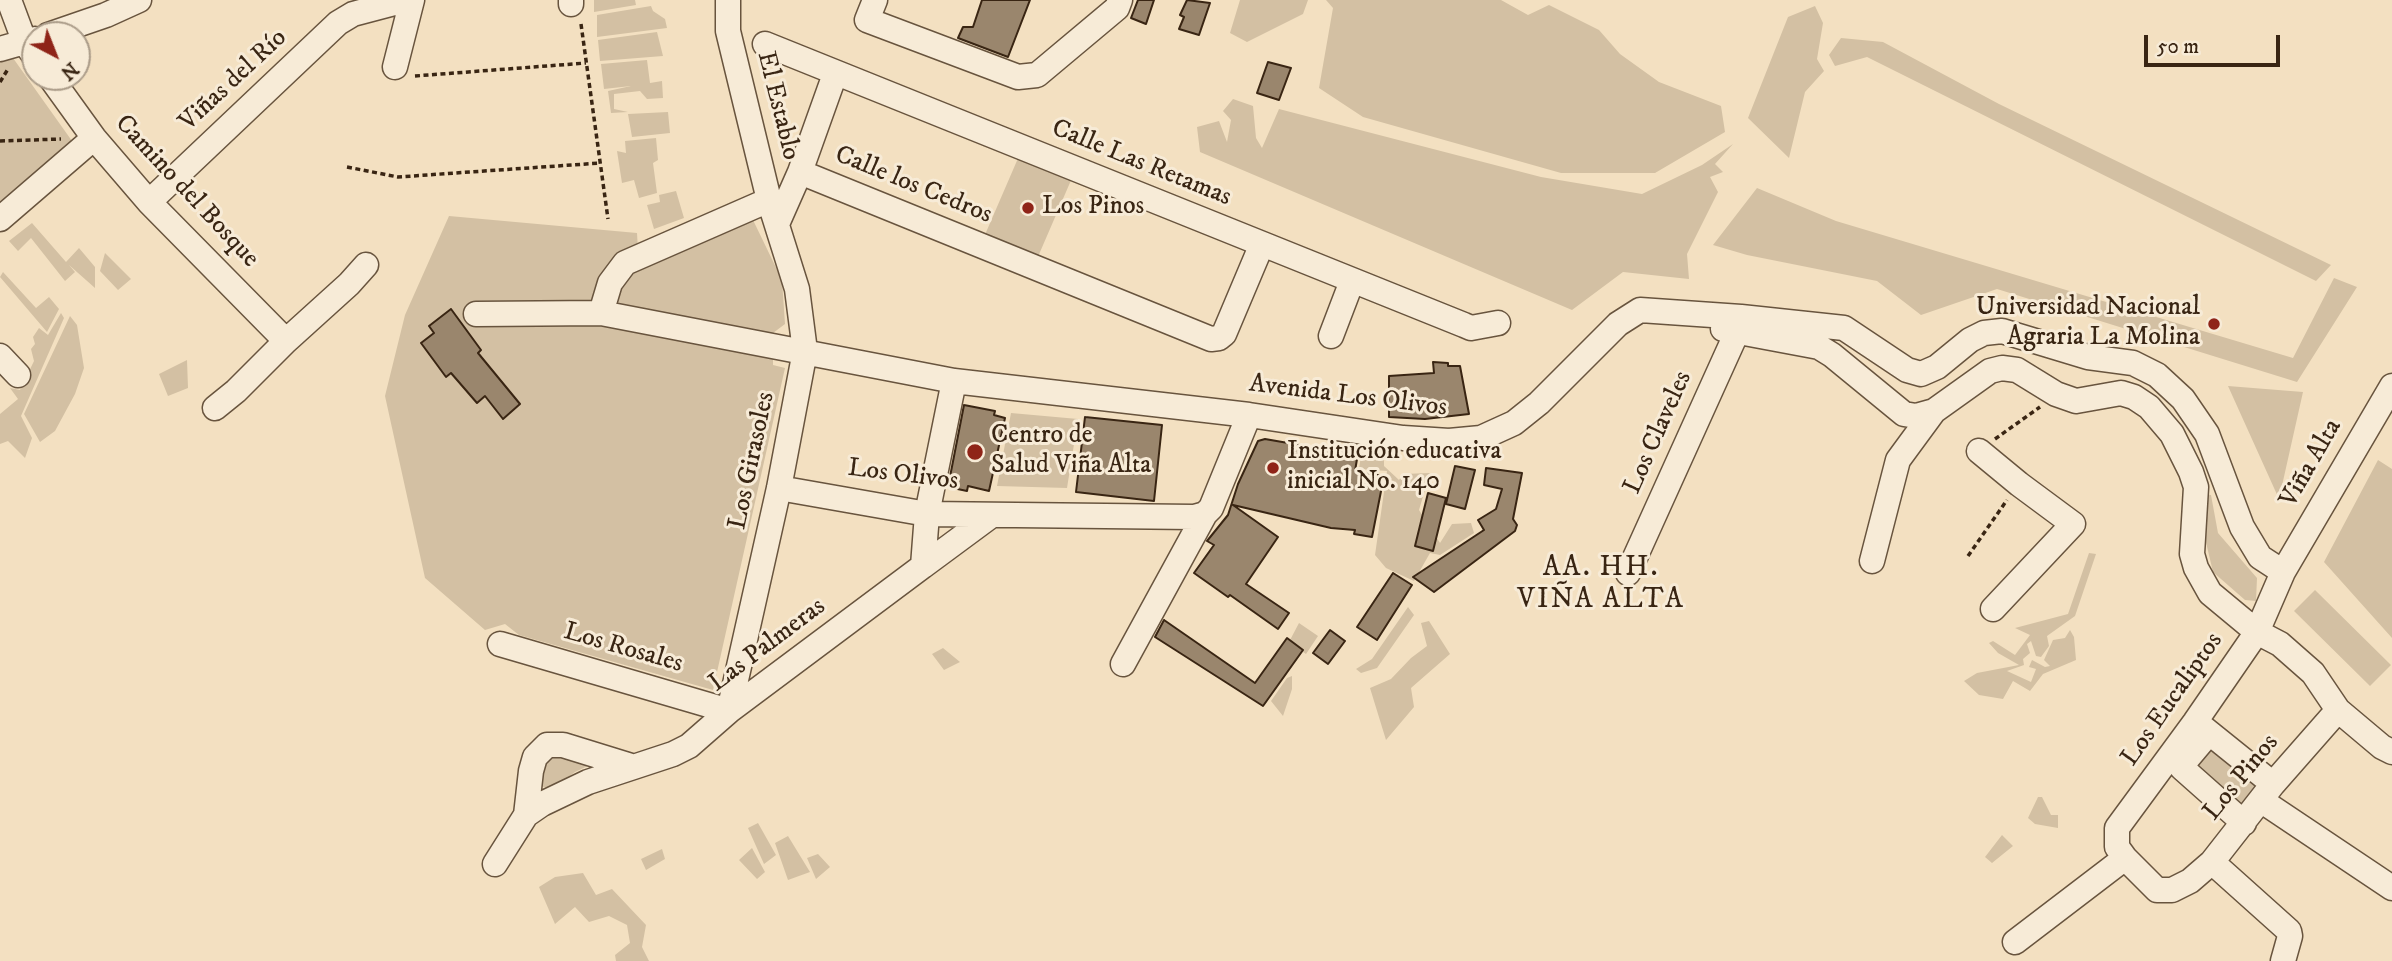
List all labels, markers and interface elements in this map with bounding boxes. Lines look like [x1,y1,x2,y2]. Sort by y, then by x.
north arrow [21,21,91,91]
scale bar [2147,21,2284,65]
street label: Viñas del Río [174,23,294,139]
text: 50 m [2157,34,2199,60]
street label: El Establo [748,49,806,163]
text: N [56,57,83,84]
street label: Camino del Bosque [107,109,265,275]
street label: Calle Las Retamas [1047,114,1235,214]
street label: Calle los Cedros [830,140,996,232]
place label: Los Pinos [1042,192,1144,224]
marker: Los Pinos [1020,200,1036,216]
place label: Universidad Nacional Agraria La Molina [1976,293,2200,354]
marker: Universidad Nacional Agraria La Molina [2206,316,2222,332]
street label: Los Claveles [1618,367,1700,499]
street label: Avenida Los Olivos [1247,369,1449,425]
street label: Los Girasoles [723,389,783,533]
street label: Viña Alta [2274,414,2350,514]
place label: Centro de Salud Viña Alta [991,421,1151,482]
place label: Institución educativa inicial No. 140 [1287,437,1502,498]
marker: Centro de Salud Viña Alta [965,442,985,462]
street label: Los Olivos [846,454,960,498]
marker: Institución educativa inicial No. 140 [1265,460,1281,476]
district label: AA. HH. VIÑA ALTA [1518,552,1684,618]
street label: Las Palmeras [704,592,832,700]
street label: Los Rosales [560,617,686,681]
street label: Los Eucaliptos [2115,627,2231,773]
street label: Los Pinos [2198,728,2286,828]

